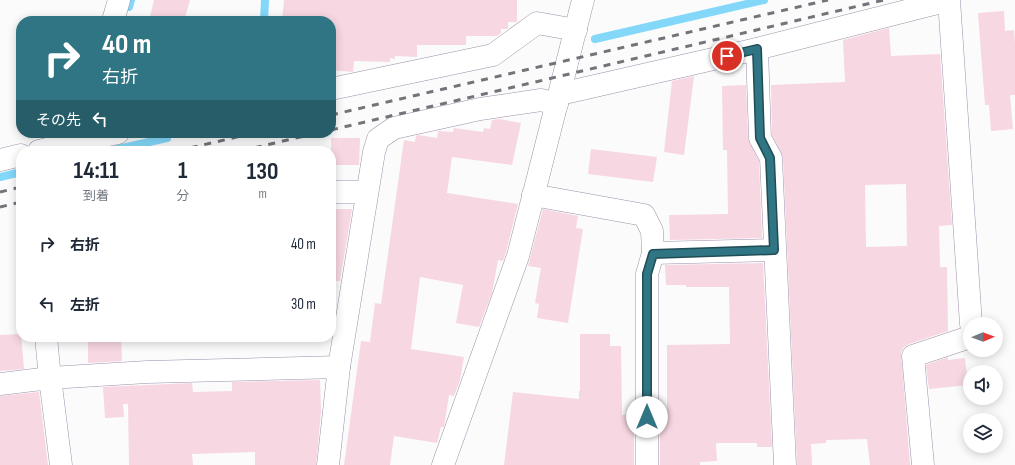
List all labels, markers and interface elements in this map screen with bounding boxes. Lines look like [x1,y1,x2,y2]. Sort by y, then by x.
text: 40 m [102,28,151,61]
icon: right [36,32,88,84]
pin [710,39,744,73]
icon: arrive [716,45,738,67]
text: 右折 [102,67,138,88]
icon: left [89,108,111,130]
text: その先 [36,111,81,130]
text: 14:11 [74,156,119,185]
text: 1 [178,156,187,185]
text: 130 [247,157,278,186]
text: m [258,186,267,202]
text: 到着 [83,188,109,204]
text: 分 [176,188,189,204]
icon: right [36,233,58,255]
text: 40 m [291,235,316,254]
text: 右折 [70,236,100,255]
icon: left [36,293,58,315]
text: 30 m [291,295,316,314]
text: 左折 [70,296,100,315]
north arrow [963,317,1003,357]
map controls [963,317,1003,453]
button: sound [963,365,1003,405]
position arrow [626,396,668,438]
button: layers [963,413,1003,453]

